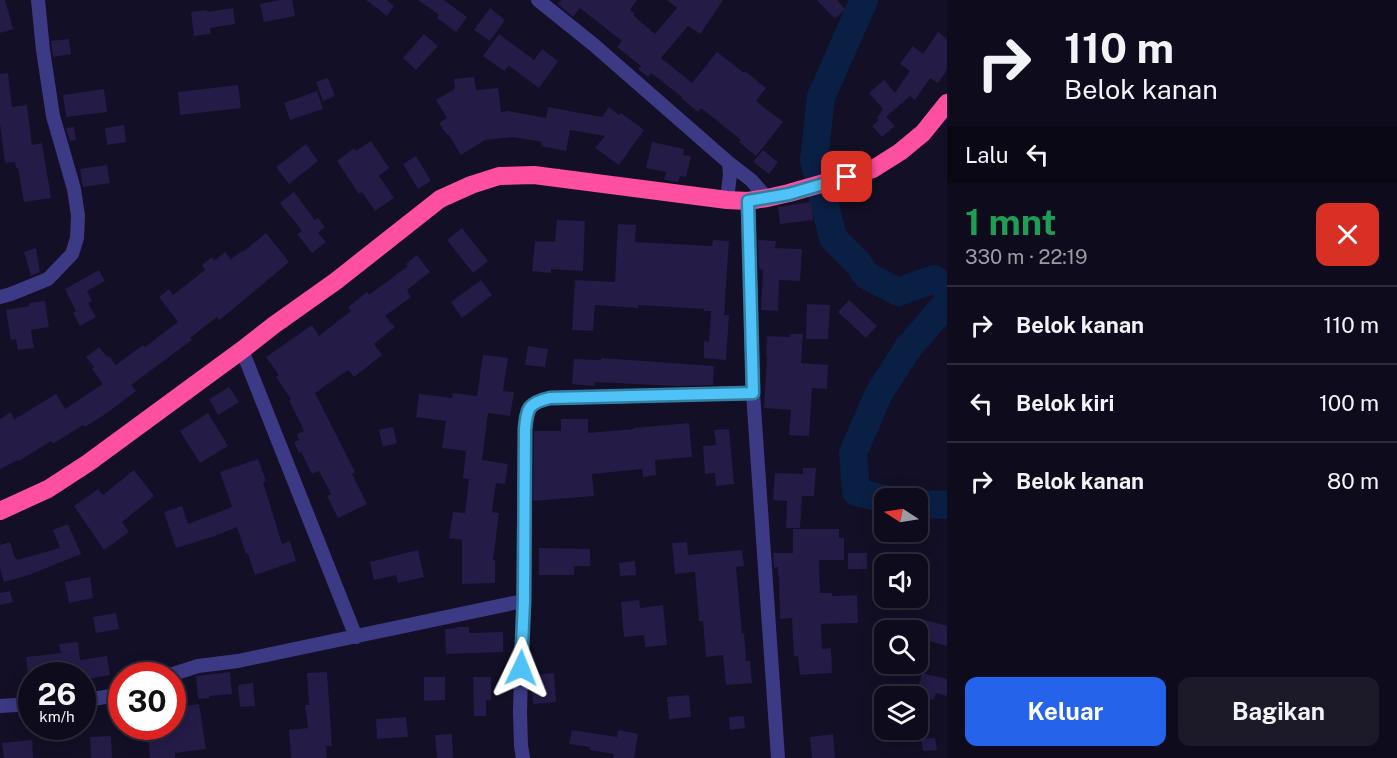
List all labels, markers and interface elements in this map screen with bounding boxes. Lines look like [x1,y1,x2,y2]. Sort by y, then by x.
text: 110 m [1064,23,1174,72]
icon: right [965,24,1043,102]
text: Belok kanan [1064,73,1218,105]
icon: left [1021,138,1054,171]
text: Lalu [965,142,1009,168]
pin [821,151,872,202]
icon: arrive [830,160,863,193]
text: 1 mnt [965,201,1056,243]
button: close [1316,203,1379,266]
text: 330 m · 22:19 [965,245,1088,269]
icon: right [965,309,998,342]
text: Belok kanan [1016,312,1144,338]
text: 110 m [1323,312,1379,338]
icon: left [965,387,998,420]
text: Belok kiri [1016,390,1114,416]
text: 100 m [1319,390,1379,416]
icon: right [965,465,998,498]
text: Belok kanan [1016,468,1144,494]
text: 80 m [1327,468,1379,494]
north arrow [874,488,928,542]
map controls [874,488,928,740]
button: sound [874,554,928,608]
button: search [874,620,928,674]
position arrow [489,636,553,700]
speed limit sign: 30 [108,662,186,740]
text: 26 [38,676,76,712]
button: Keluar [965,677,1166,746]
button: Bagikan [1178,677,1379,746]
button: layers [874,686,928,740]
text: km/h [39,708,75,725]

